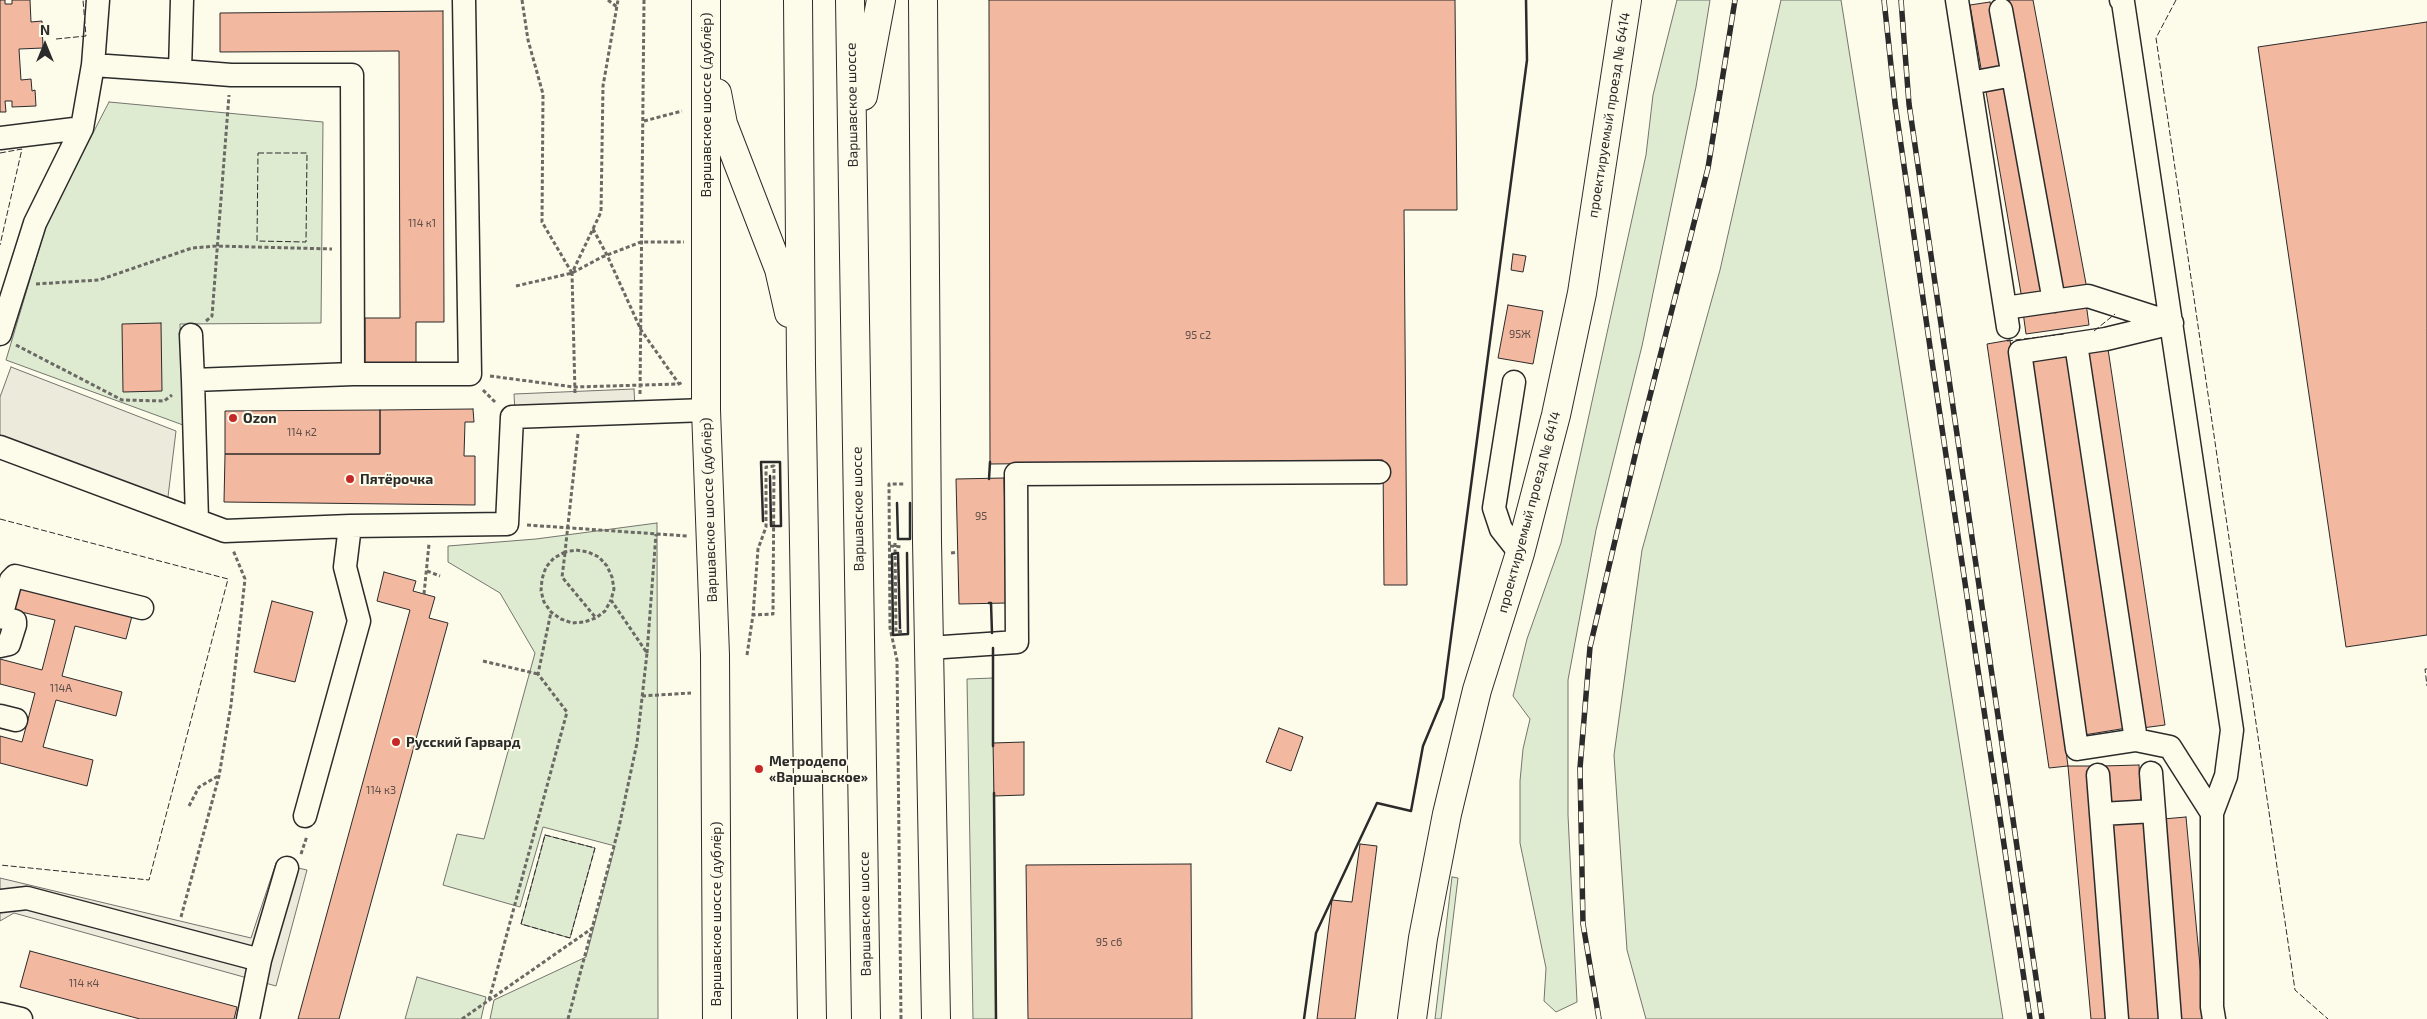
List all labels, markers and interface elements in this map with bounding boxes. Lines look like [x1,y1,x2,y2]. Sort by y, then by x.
street label: проектируемый проезд № 6414 [1584,11,1634,219]
street label: Варшавское шоссе (дублёр) [698,12,714,198]
north arrow [20,20,70,70]
text: N [40,21,50,38]
street label: Варшавское шоссе [843,42,861,168]
house number: 114 к1 [408,216,436,230]
house number: 95Ж [1509,327,1531,341]
house number: 95 с2 [1185,328,1211,342]
street label: проектируемый проезд № 6414 [1494,409,1564,615]
place label: Ozon [243,410,277,426]
marker: Ozon [227,412,239,424]
street label: Варшавское шоссе (дублёр) [697,417,721,603]
house number: 114 к2 [287,425,317,439]
street label: Варшавское шоссе [849,446,867,572]
place label: Пятёрочка [360,471,433,487]
marker: Пятёрочка [344,473,356,485]
house number: 95 [975,509,987,523]
house number: 114А [50,681,72,695]
place label: Русский Гарвард [406,734,521,750]
marker: Русский Гарвард [390,736,402,748]
place label: Метродепо «Варшавское» [769,753,868,786]
marker: Метродепо «Варшавское» [753,763,765,775]
house number: 114 к3 [366,783,396,797]
street label: Варшавское шоссе (дублёр) [708,821,724,1007]
street label: Варшавское шоссе [856,851,874,977]
house number: 95 с6 [1096,935,1122,949]
house number: 114 к4 [69,976,99,990]

